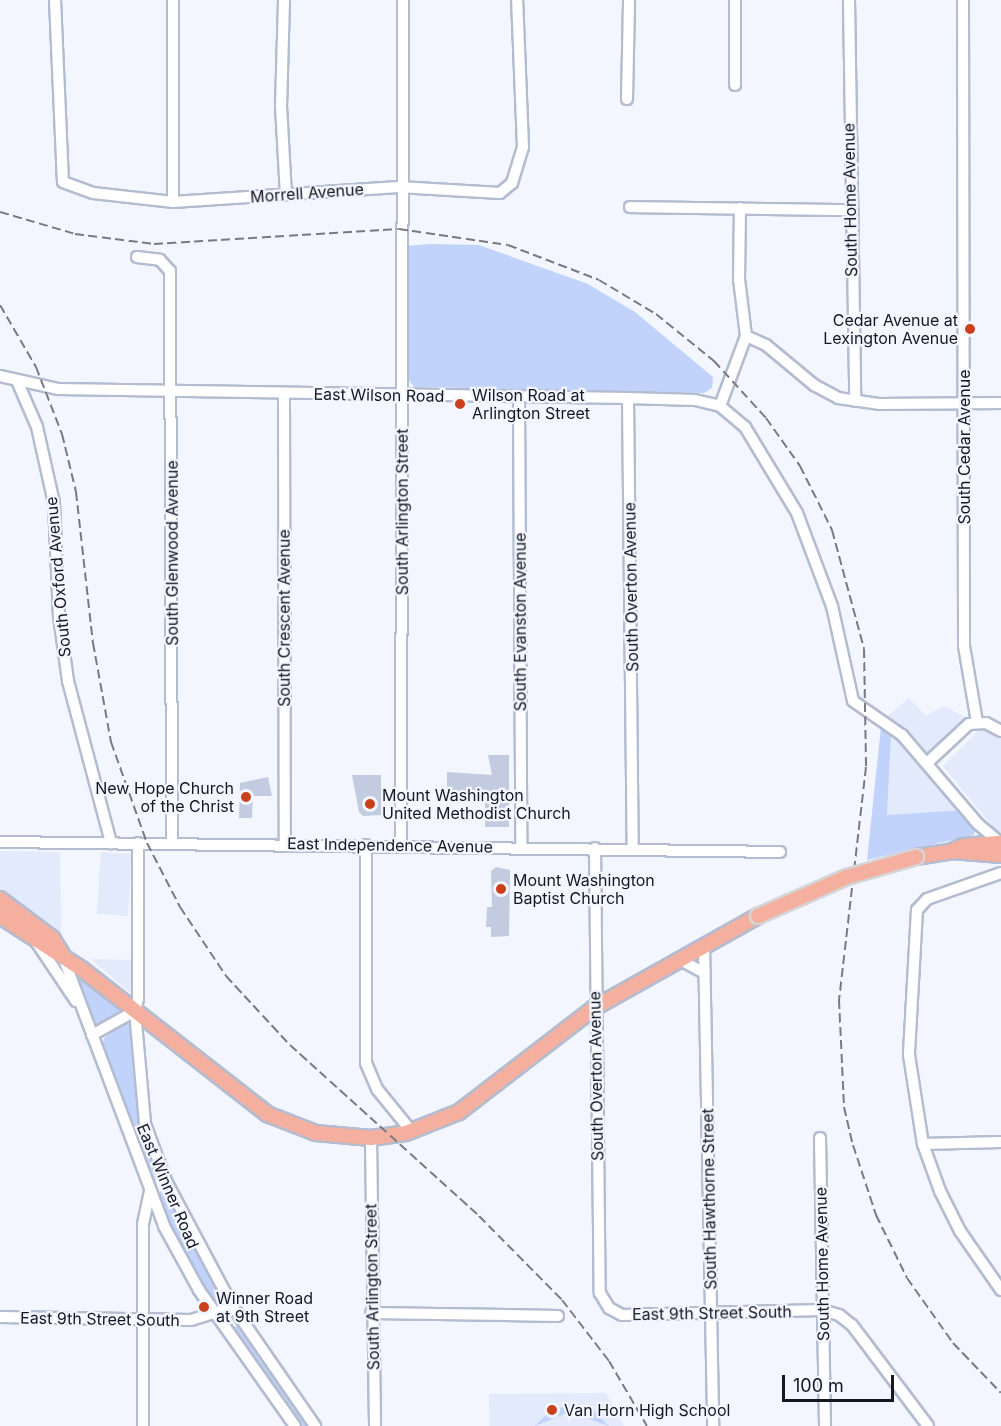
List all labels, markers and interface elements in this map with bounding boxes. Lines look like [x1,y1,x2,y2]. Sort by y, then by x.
street label: South Home Avenue [839,123,861,277]
street label: Morrell Avenue [250,179,364,207]
place label: Cedar Avenue at Lexington Avenue [823,310,958,348]
marker: Cedar Avenue at Lexington Avenue [963,322,977,336]
street label: South Cedar Avenue [954,369,974,525]
street label: East Wilson Road [313,384,445,406]
place label: Wilson Road at Arlington Street [472,385,590,423]
marker: Wilson Road at Arlington Street [453,397,467,411]
street label: South Arlington Street [392,429,412,595]
street label: South Glenwood Avenue [162,460,182,646]
street label: South Oxford Avenue [41,496,75,658]
street label: South Overton Avenue [620,502,642,672]
street label: South Crescent Avenue [274,529,294,707]
street label: South Evanston Avenue [510,533,530,711]
place label: New Hope Church of the Christ [95,778,234,816]
place label: Mount Washington United Methodist Church [382,785,571,823]
marker: New Hope Church of the Christ [239,790,253,804]
marker: Mount Washington United Methodist Church [363,797,377,811]
street label: East Independence Avenue [287,834,493,856]
place label: Mount Washington Baptist Church [513,870,655,908]
marker: Mount Washington Baptist Church [494,882,508,896]
street label: South Overton Avenue [585,991,607,1161]
street label: South Hawthorne Street [698,1108,720,1290]
street label: East Winner Road [133,1121,203,1251]
street label: South Home Avenue [811,1187,833,1341]
street label: South Arlington Street [361,1204,383,1370]
place label: Winner Road at 9th Street [216,1288,313,1326]
marker: Winner Road at 9th Street [197,1300,211,1314]
street label: East 9th Street South [632,1302,792,1324]
street label: East 9th Street South [20,1308,180,1330]
scale bar [785,1363,898,1401]
text: 100 m [793,1375,844,1396]
place label: Van Horn High School [564,1400,730,1420]
marker: Van Horn High School [545,1403,559,1417]

